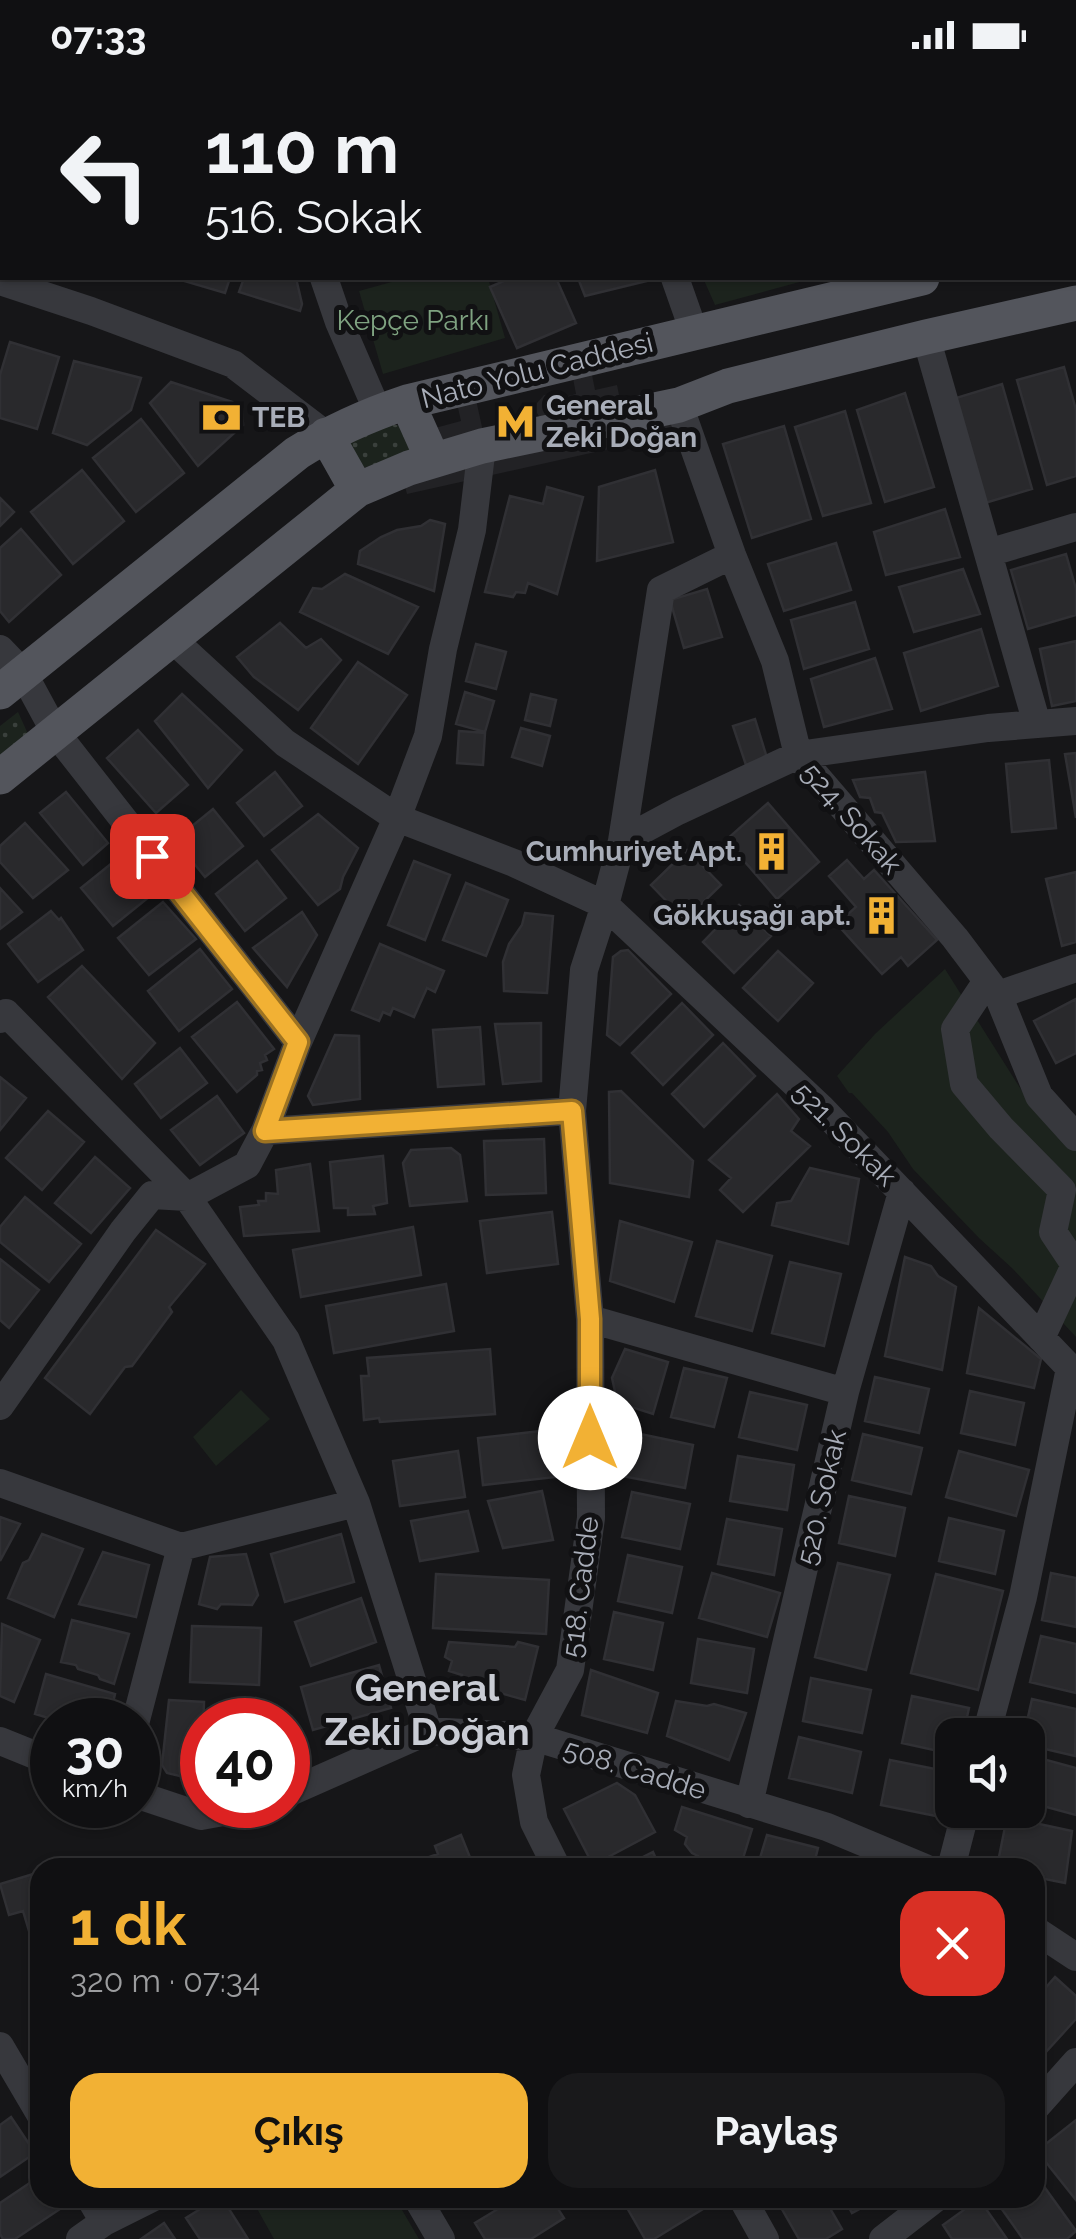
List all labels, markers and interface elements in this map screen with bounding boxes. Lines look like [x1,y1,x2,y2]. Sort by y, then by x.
text: 07:33 [50,13,146,58]
text: 110 m [205,107,399,189]
icon: left [40,110,170,240]
text: 516. Sokak [205,191,422,244]
park label: Kepçe Parkı [337,304,489,337]
street label: Nato Yolu Caddesi [418,326,656,415]
place label: General Zeki Doğan [546,389,697,454]
bank icon: TEB [201,396,243,438]
metro station icon: General Zeki Doğan [495,400,537,442]
place label: TEB [252,401,305,434]
street label: 524. Sokak [795,756,909,881]
pin [110,814,195,899]
icon: arrive [125,829,180,884]
building icon: Cumhuriyet Apt. [751,830,793,872]
place label: Cumhuriyet Apt. [526,835,742,868]
building icon: Gökkuşağı apt. [860,894,902,936]
place label: Gökkuşağı apt. [653,899,851,932]
street label: 521. Sokak [786,1076,903,1193]
position arrow [538,1386,642,1490]
street label: 520. Sokak [790,1426,853,1568]
street label: 518. Cadde [555,1515,606,1660]
district label: General Zeki Doğan [324,1665,530,1754]
speed limit sign: 40 [180,1698,310,1828]
map controls [935,1718,1045,1828]
button: sound [935,1718,1045,1828]
text: 30 [66,1721,124,1780]
street label: 508. Cadde [560,1732,710,1807]
text: km/h [62,1773,128,1803]
text: 1 dk [70,1889,186,1959]
button: close [900,1891,1005,1996]
text: 320 m · 07:34 [70,1962,260,1999]
button: Çıkış [70,2073,528,2188]
button: Paylaş [548,2073,1005,2188]

